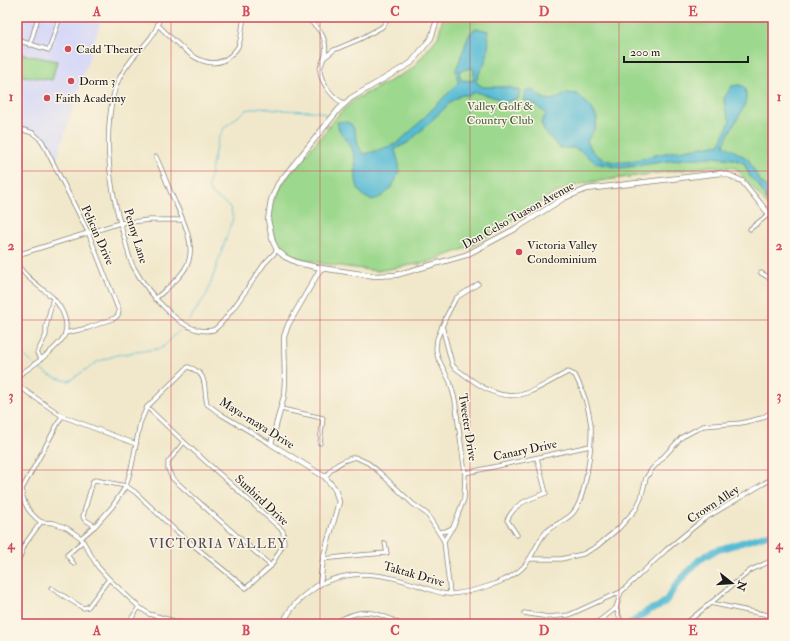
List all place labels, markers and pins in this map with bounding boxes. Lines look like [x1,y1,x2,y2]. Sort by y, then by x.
place label: Cadd Theater [76,42,143,57]
marker: Cadd Theater [63,44,73,54]
place label: Dorm 3 [79,74,115,89]
marker: Dorm 3 [66,76,76,86]
place label: Faith Academy [55,91,126,106]
marker: Faith Academy [42,93,52,103]
place label: Victoria Valley Condominium [527,238,598,267]
marker: Victoria Valley Condominium [514,247,524,257]

